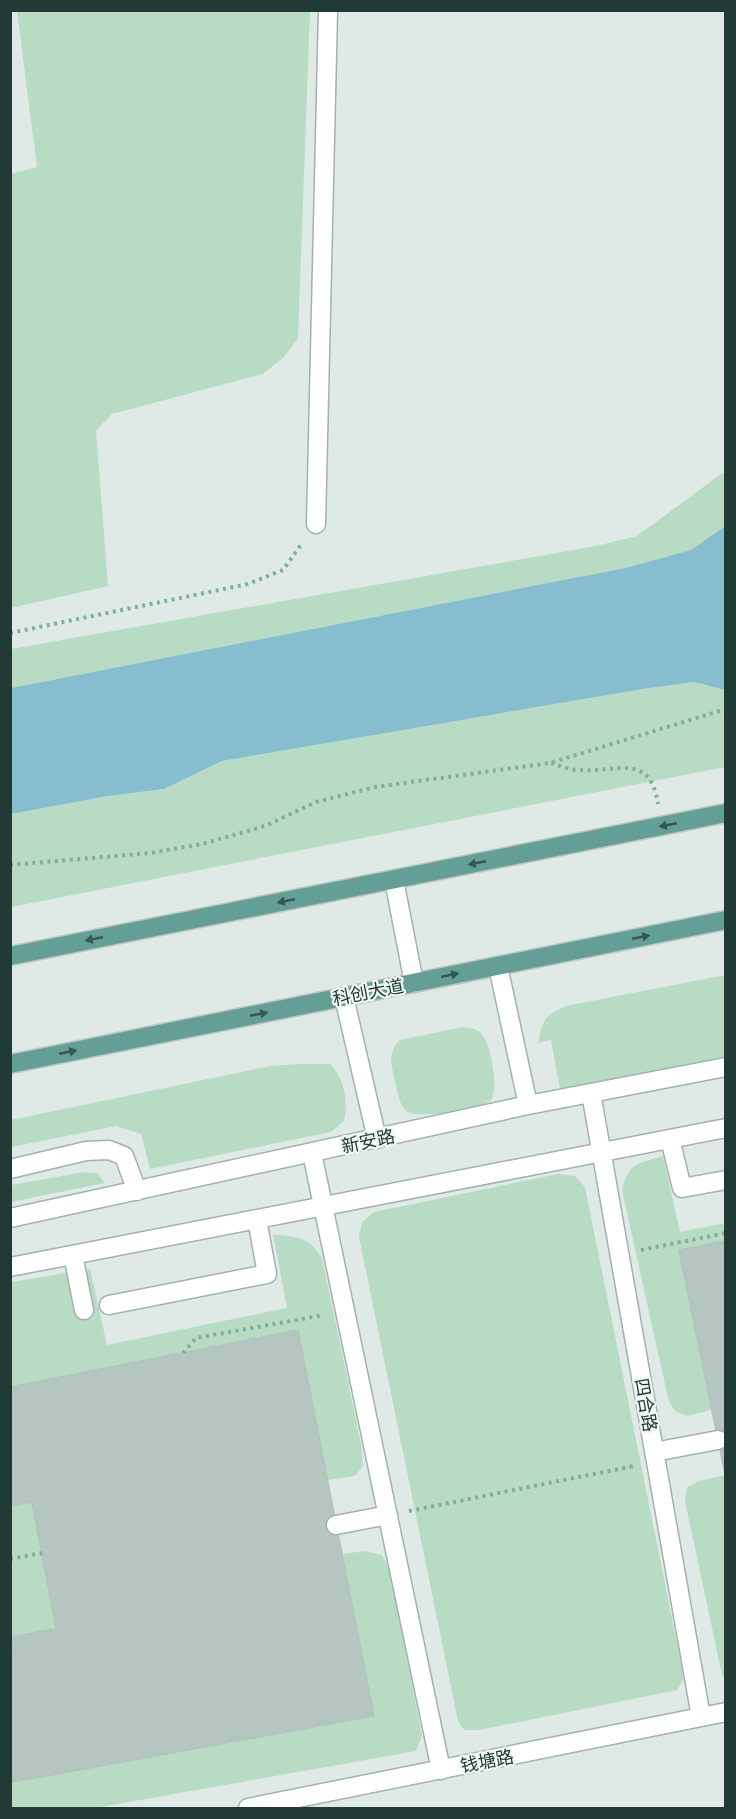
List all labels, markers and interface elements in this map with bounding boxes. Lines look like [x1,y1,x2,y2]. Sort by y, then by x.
one-way arrow [658,821,677,830]
one-way arrow [467,859,486,868]
one-way arrow [276,897,295,906]
one-way arrow [632,932,651,941]
one-way arrow [85,935,104,944]
one-way arrow [441,970,460,979]
street label: 科创大道 [330,974,406,1010]
one-way arrow [250,1009,269,1018]
one-way arrow [59,1047,78,1056]
street label: 新安路 [339,1124,397,1158]
street label: 四合路 [630,1376,662,1434]
street label: 钱塘路 [458,1745,516,1777]

